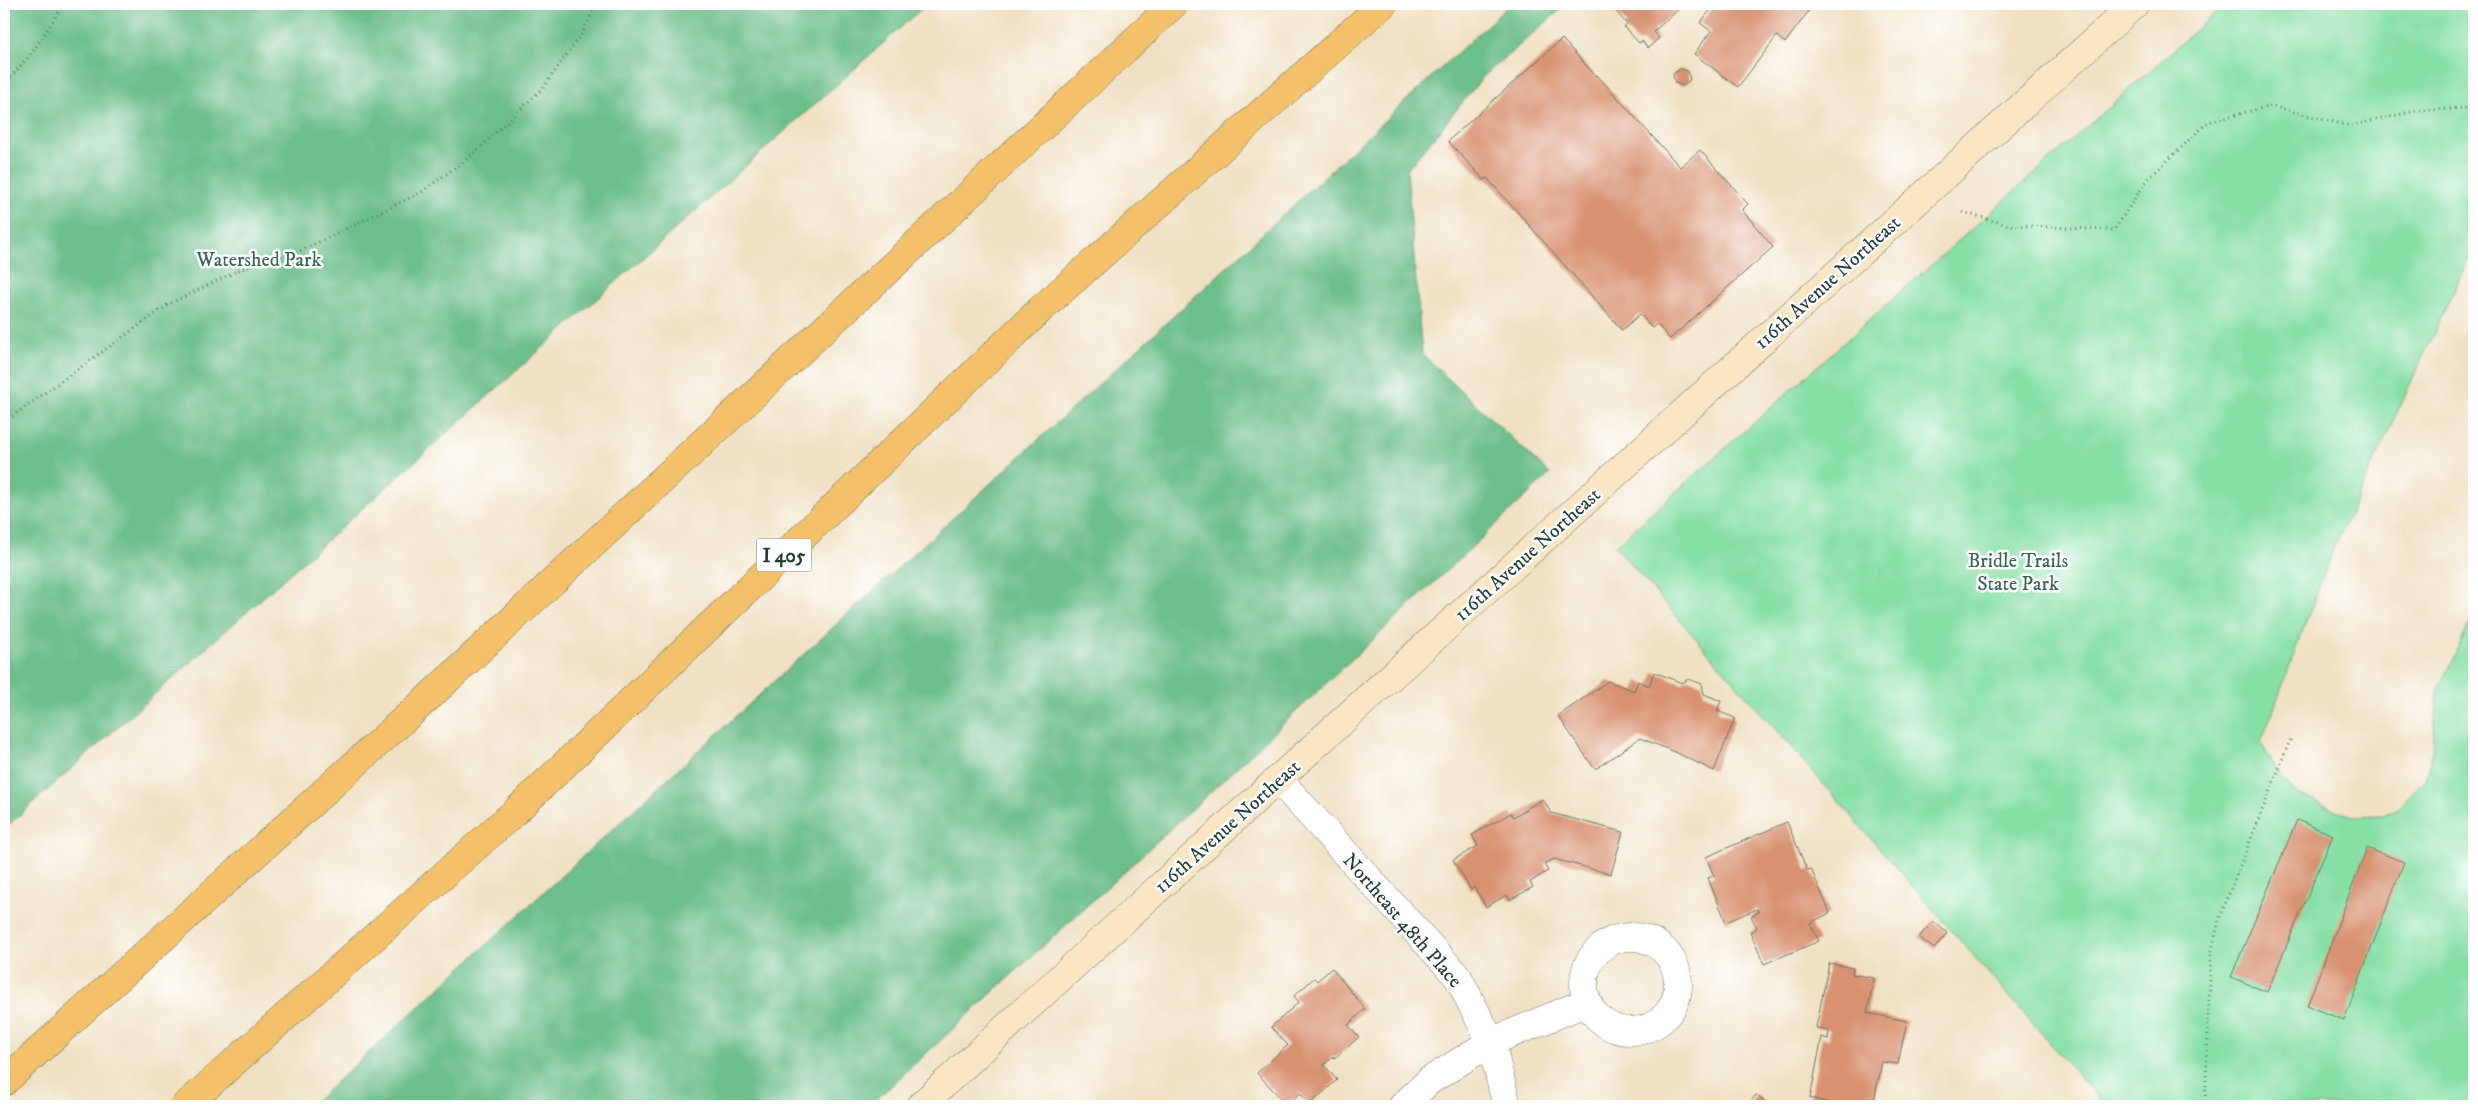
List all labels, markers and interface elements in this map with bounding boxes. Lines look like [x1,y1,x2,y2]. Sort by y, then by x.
street label: 116th Avenue Northeast [1750,211,1906,355]
park label: Watershed Park [196,248,321,273]
street label: 116th Avenue Northeast [1450,483,1606,627]
road number: I 405 [756,538,812,572]
park label: Bridle Trails State Park [1968,549,2069,597]
street label: 116th Avenue Northeast [1150,755,1306,899]
street label: Northeast 48th Place [1337,849,1467,993]

